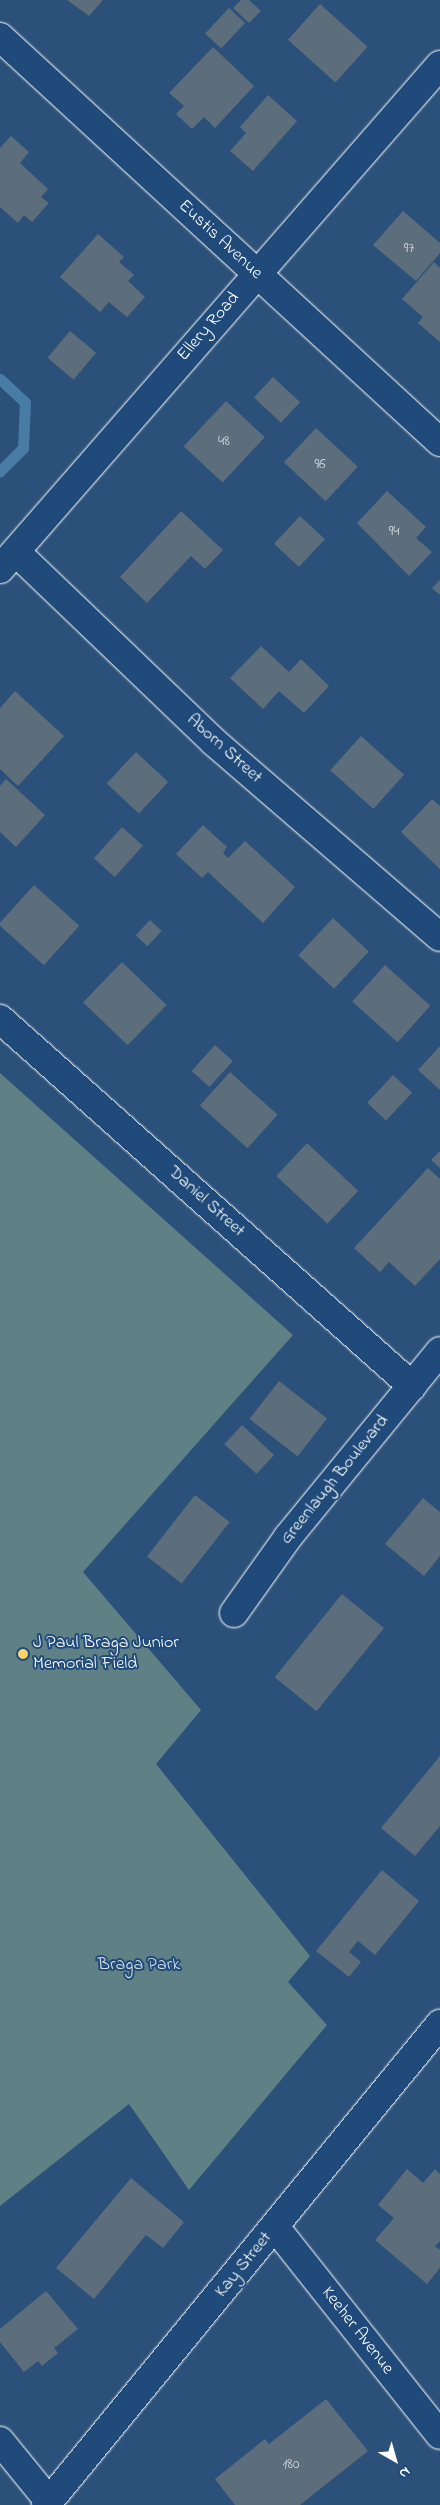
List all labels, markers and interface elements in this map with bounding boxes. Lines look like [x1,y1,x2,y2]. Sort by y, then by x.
street label: Eustis Avenue [173,196,267,284]
house number: 97 [404,240,414,258]
street label: Ellery Road [173,288,245,366]
house number: 48 [218,433,230,451]
house number: 96 [314,456,326,474]
house number: 94 [389,523,399,541]
street label: Aborn Street [182,709,266,789]
street label: Daniel Street [163,1162,249,1242]
street label: Greenlaugh Boulevard [276,1411,394,1549]
place label: J Paul Braga Junior Memorial Field [33,1633,179,1676]
marker: J Paul Braga Junior Memorial Field [17,1648,29,1660]
park label: Braga Park [98,1954,180,1976]
street label: Kay Street [211,2228,277,2302]
street label: Keeher Avenue [316,2283,398,2379]
north arrow [370,2435,420,2485]
house number: 180 [283,2456,299,2474]
text: N [394,2461,415,2483]

